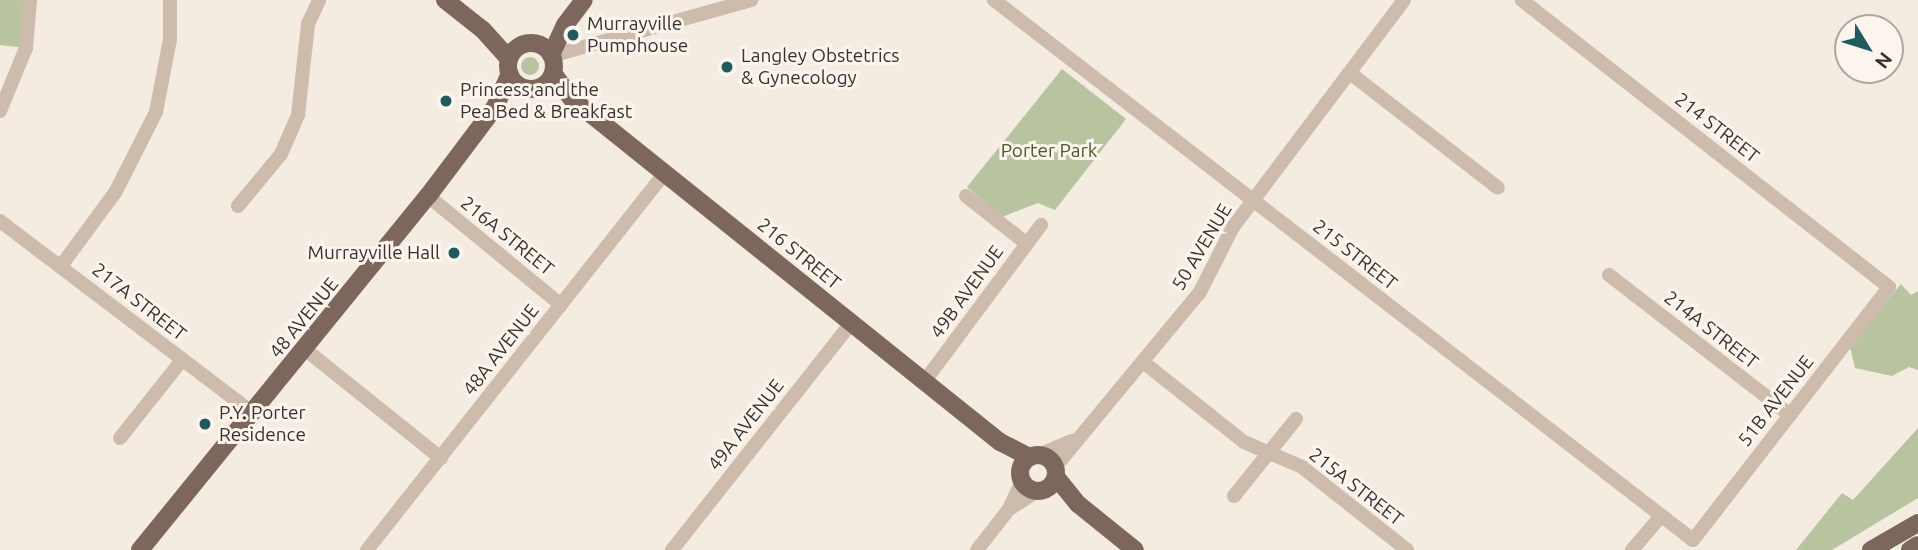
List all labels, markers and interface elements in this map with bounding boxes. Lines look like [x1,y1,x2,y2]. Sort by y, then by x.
place label: Murrayville Pumphouse [587,13,688,57]
north arrow [1834,14,1904,84]
marker: Murrayville Pumphouse [565,27,581,43]
place label: Langley Obstetrics & Gynecology [741,45,900,89]
text: N [1871,48,1897,73]
marker: Langley Obstetrics & Gynecology [719,59,735,75]
place label: Princess and the Pea Bed & Breakfast [460,79,632,123]
street label: 214 STREET [1670,88,1764,168]
marker: Princess and the Pea Bed & Breakfast [438,93,454,109]
park label: Porter Park [1001,140,1097,162]
street label: 216A STREET [456,192,558,280]
street label: 50 AVENUE [1167,200,1237,294]
street label: 216 STREET [753,213,845,295]
street label: 215 STREET [1308,215,1402,295]
street label: 49B AVENUE [926,241,1008,343]
place label: Murrayville Hall [307,242,440,264]
marker: Murrayville Hall [446,245,462,261]
street label: 217A STREET [87,258,191,346]
street label: 48 AVENUE [265,273,343,363]
street label: 214A STREET [1659,286,1763,374]
street label: 48A AVENUE [458,300,544,400]
street label: 51B AVENUE [1733,351,1819,451]
street label: 49A AVENUE [703,375,789,475]
place label: P.Y. Porter Residence [219,402,306,446]
marker: P.Y. Porter Residence [197,416,213,432]
street label: 215A STREET [1304,443,1408,531]

